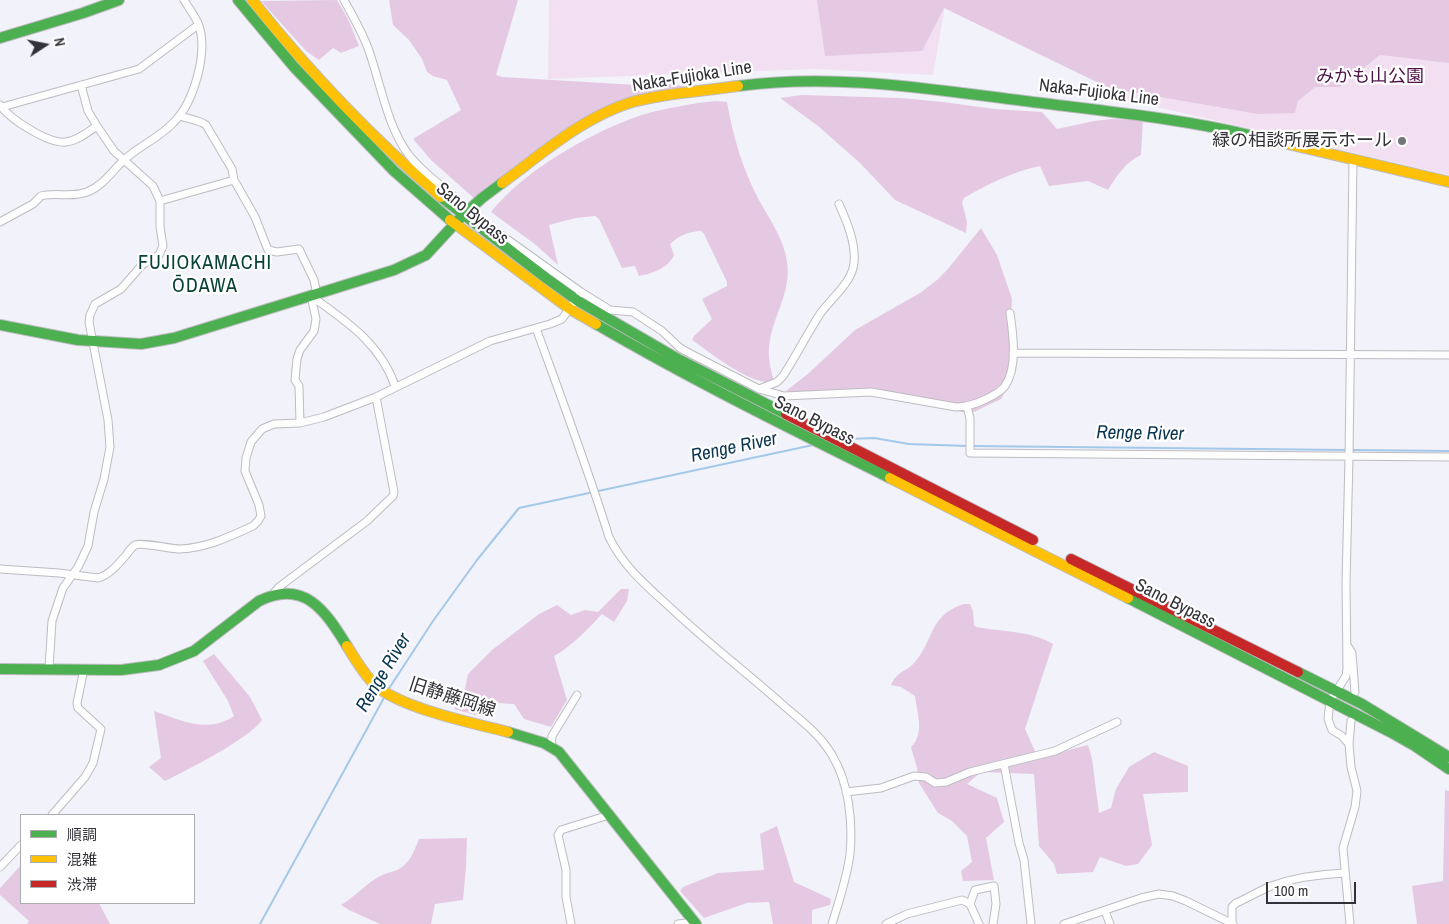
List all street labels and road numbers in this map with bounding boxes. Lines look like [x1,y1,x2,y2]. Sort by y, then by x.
street label: Naka-Fujioka Line [631,57,753,97]
street label: Naka-Fujioka Line [1038,75,1160,111]
street label: Sano Bypass [431,178,513,250]
street label: Sano Bypass [770,392,858,450]
street label: Sano Bypass [1131,575,1219,633]
street label: 旧静藤岡線 [406,674,498,722]

